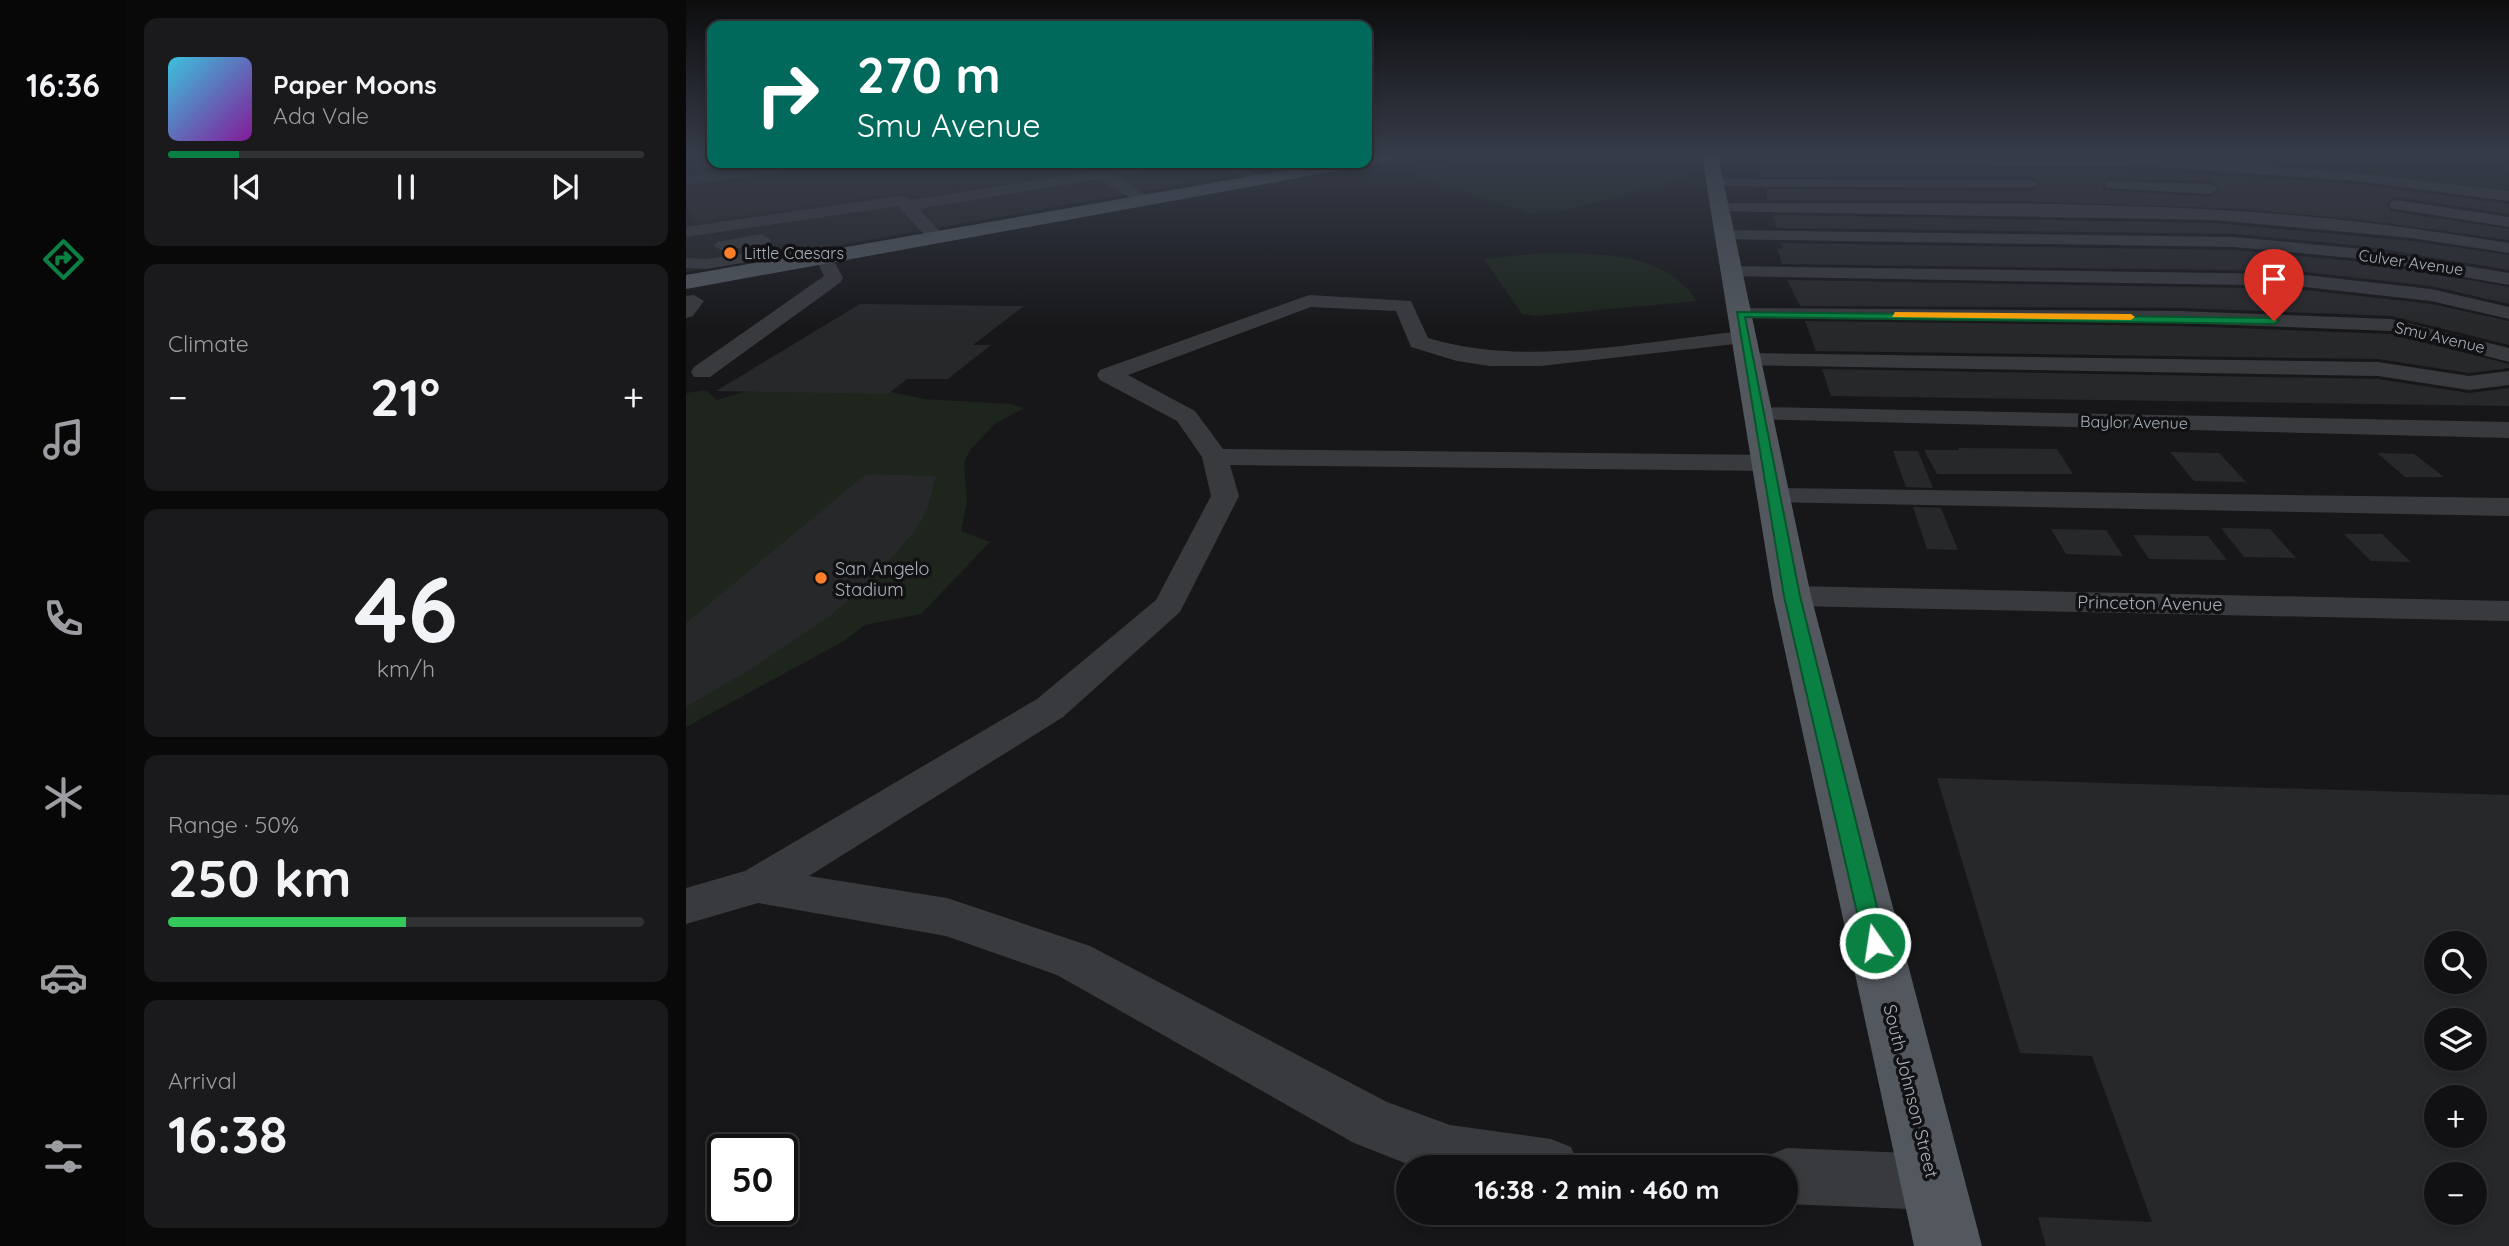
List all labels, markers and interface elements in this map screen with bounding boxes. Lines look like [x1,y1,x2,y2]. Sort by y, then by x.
text: 270 m [857,44,1001,105]
icon: right [742,49,833,140]
text: 16:36 [26,65,100,105]
text: Paper Moons [273,68,437,101]
text: Ada Vale [273,101,369,130]
text: Smu Avenue [857,105,1041,145]
icon: previous [228,168,266,206]
icon: pause [387,168,425,206]
icon: next [546,168,584,206]
icon: directions [39,235,88,284]
place label: Little Caesars [744,243,844,263]
marker: Little Caesars [722,245,738,261]
street label: Culver Avenue [2357,245,2465,279]
pin [2244,249,2304,321]
icon: arrive [2255,260,2293,298]
street label: Smu Avenue [2393,317,2487,357]
text: Climate [168,329,249,358]
text: 21° [370,364,440,429]
text: − [168,373,188,421]
text: + [623,373,644,421]
street label: Baylor Avenue [2080,411,2188,433]
icon: music [39,415,88,464]
text: 46 [354,551,458,665]
place label: San Angelo Stadium [835,557,929,601]
marker: San Angelo Stadium [813,570,829,586]
street label: Princeton Avenue [2077,590,2223,616]
icon: phone [39,594,88,643]
text: km/h [377,654,435,683]
icon: climate [39,773,88,822]
text: Range · 50% [168,810,299,839]
text: 250 km [168,845,352,910]
position arrow [1838,906,1912,980]
map controls [2424,931,2487,1225]
button: search [2424,931,2487,994]
icon: car [39,953,88,1002]
street label: South Johnson Street [1878,1002,1944,1180]
button: layers [2424,1008,2487,1071]
text: Arrival [168,1066,237,1095]
button: + [2424,1085,2487,1148]
text: 16:38 [168,1101,288,1166]
icon: filters [39,1132,88,1181]
speed limit sign: 50 [707,1134,798,1225]
button: − [2424,1162,2487,1225]
text: 16:38 · 2 min · 460 m [1474,1173,1720,1206]

